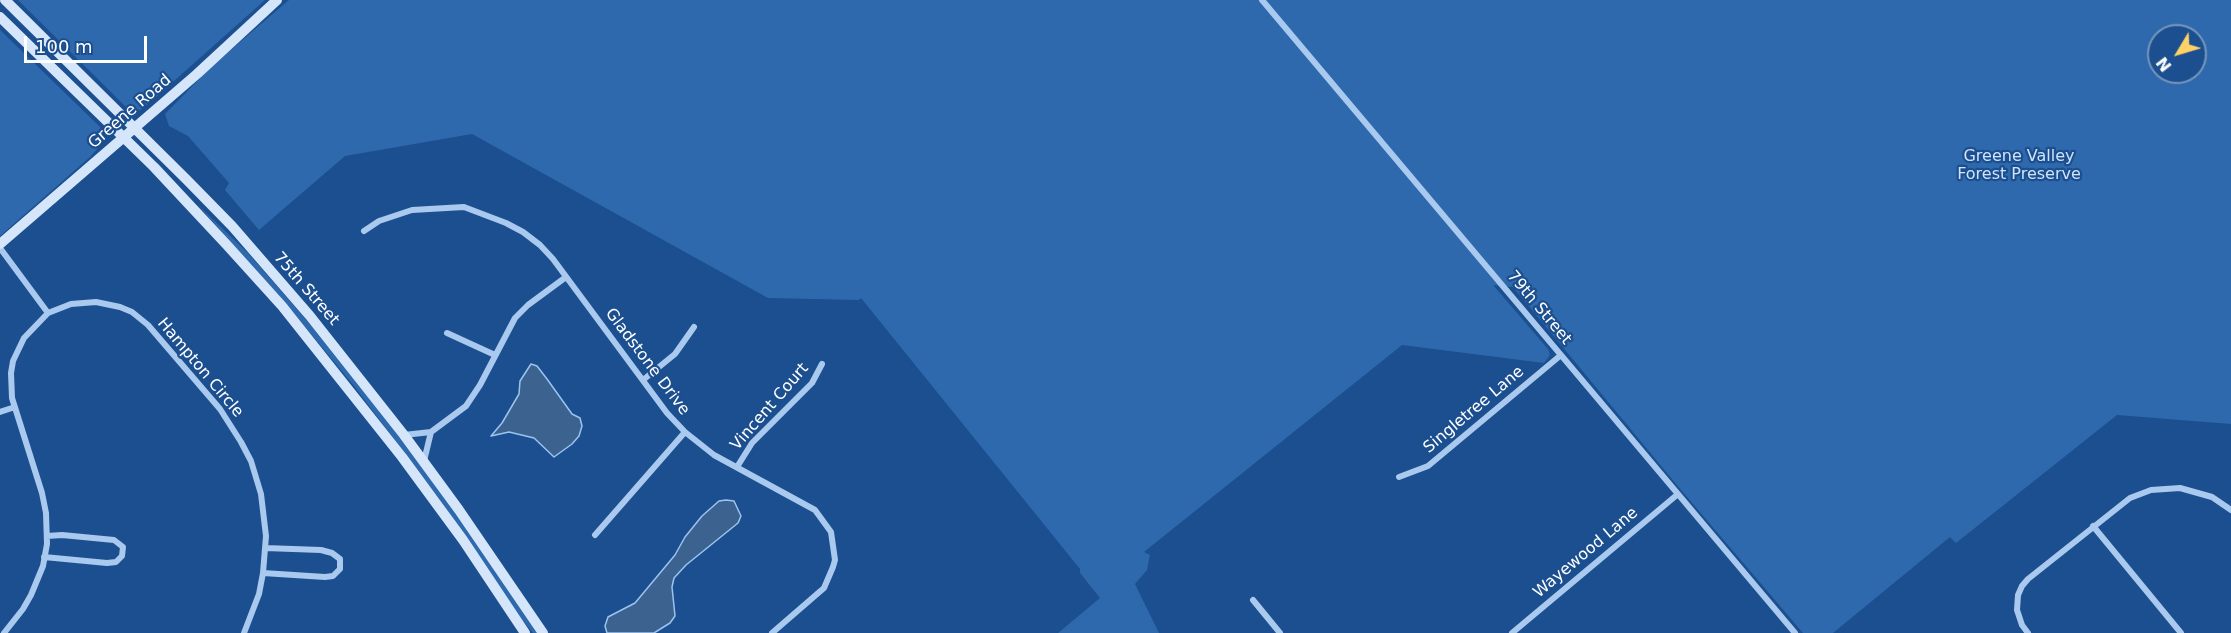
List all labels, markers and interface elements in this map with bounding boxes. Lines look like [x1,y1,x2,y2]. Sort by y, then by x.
scale bar [27,24,150,62]
north arrow [2147,24,2207,84]
text: 100 m [35,36,93,57]
text: N [2152,53,2176,75]
street label: Greene Road [85,71,175,153]
park label: Greene Valley Forest Preserve [1957,147,2081,185]
street label: 75th Street [269,249,343,329]
street label: 79th Street [1503,267,1575,349]
street label: Gladstone Drive [601,305,693,419]
street label: Hampton Circle [153,314,247,422]
street label: Vincent Court [727,359,813,455]
street label: Singletree Lane [1420,362,1528,458]
street label: Wayewood Lane [1530,504,1642,602]

